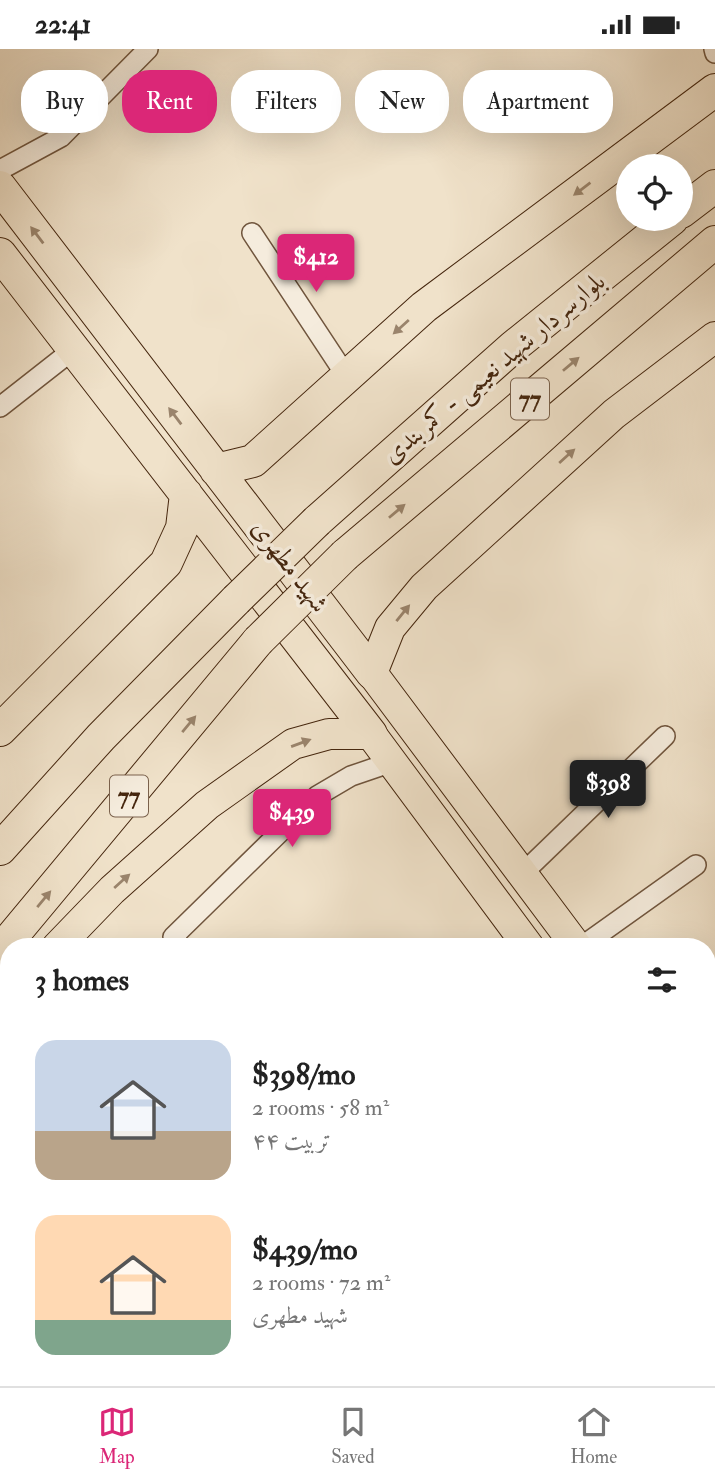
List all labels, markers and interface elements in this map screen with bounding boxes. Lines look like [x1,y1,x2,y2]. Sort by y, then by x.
text: 22:41 [35,9,91,41]
chip: Buy [21,70,108,133]
chip: Rent [122,70,217,133]
chip: Filters [231,70,341,133]
chip: New [355,70,449,133]
chip: Apartment [463,70,613,133]
map controls [616,154,693,231]
button: locate [616,154,693,231]
one-way arrow [573,181,591,196]
one-way arrow [30,226,44,244]
pin: $412 [275,235,357,294]
text: $412 [293,242,339,271]
street label: بلوارسردار شهید نعیمی - کمربندی [376,265,613,471]
one-way arrow [393,319,410,335]
one-way arrow [562,356,580,372]
road number: 77 [511,379,549,419]
one-way arrow [167,407,182,425]
one-way arrow [558,448,576,464]
one-way arrow [389,504,406,519]
street label: شهید مطهری [245,513,335,619]
one-way arrow [395,604,410,621]
one-way arrow [181,716,196,733]
one-way arrow [291,737,312,748]
pin: $398 [567,761,649,820]
text: $398 [586,768,630,797]
road number: 77 [110,775,148,817]
pin: $439 [251,789,333,849]
text: $439 [269,797,315,826]
one-way arrow [113,873,131,889]
one-way arrow [36,890,52,908]
icon: filters [643,961,681,999]
text: 3 homes [35,962,129,999]
text: $398/mo [252,1056,355,1093]
icon: home [91,1068,175,1152]
text: 2 rooms · 58 m² [252,1093,389,1122]
text: تربیت ۴۴ [252,1126,331,1155]
text: $439/mo [252,1231,357,1268]
icon: home [91,1243,175,1327]
text: 2 rooms · 72 m² [252,1268,390,1297]
text: شهید مطهری [252,1301,348,1330]
tab: Map [98,1403,136,1469]
tab: Saved [331,1403,375,1469]
tab: Home [570,1403,617,1469]

